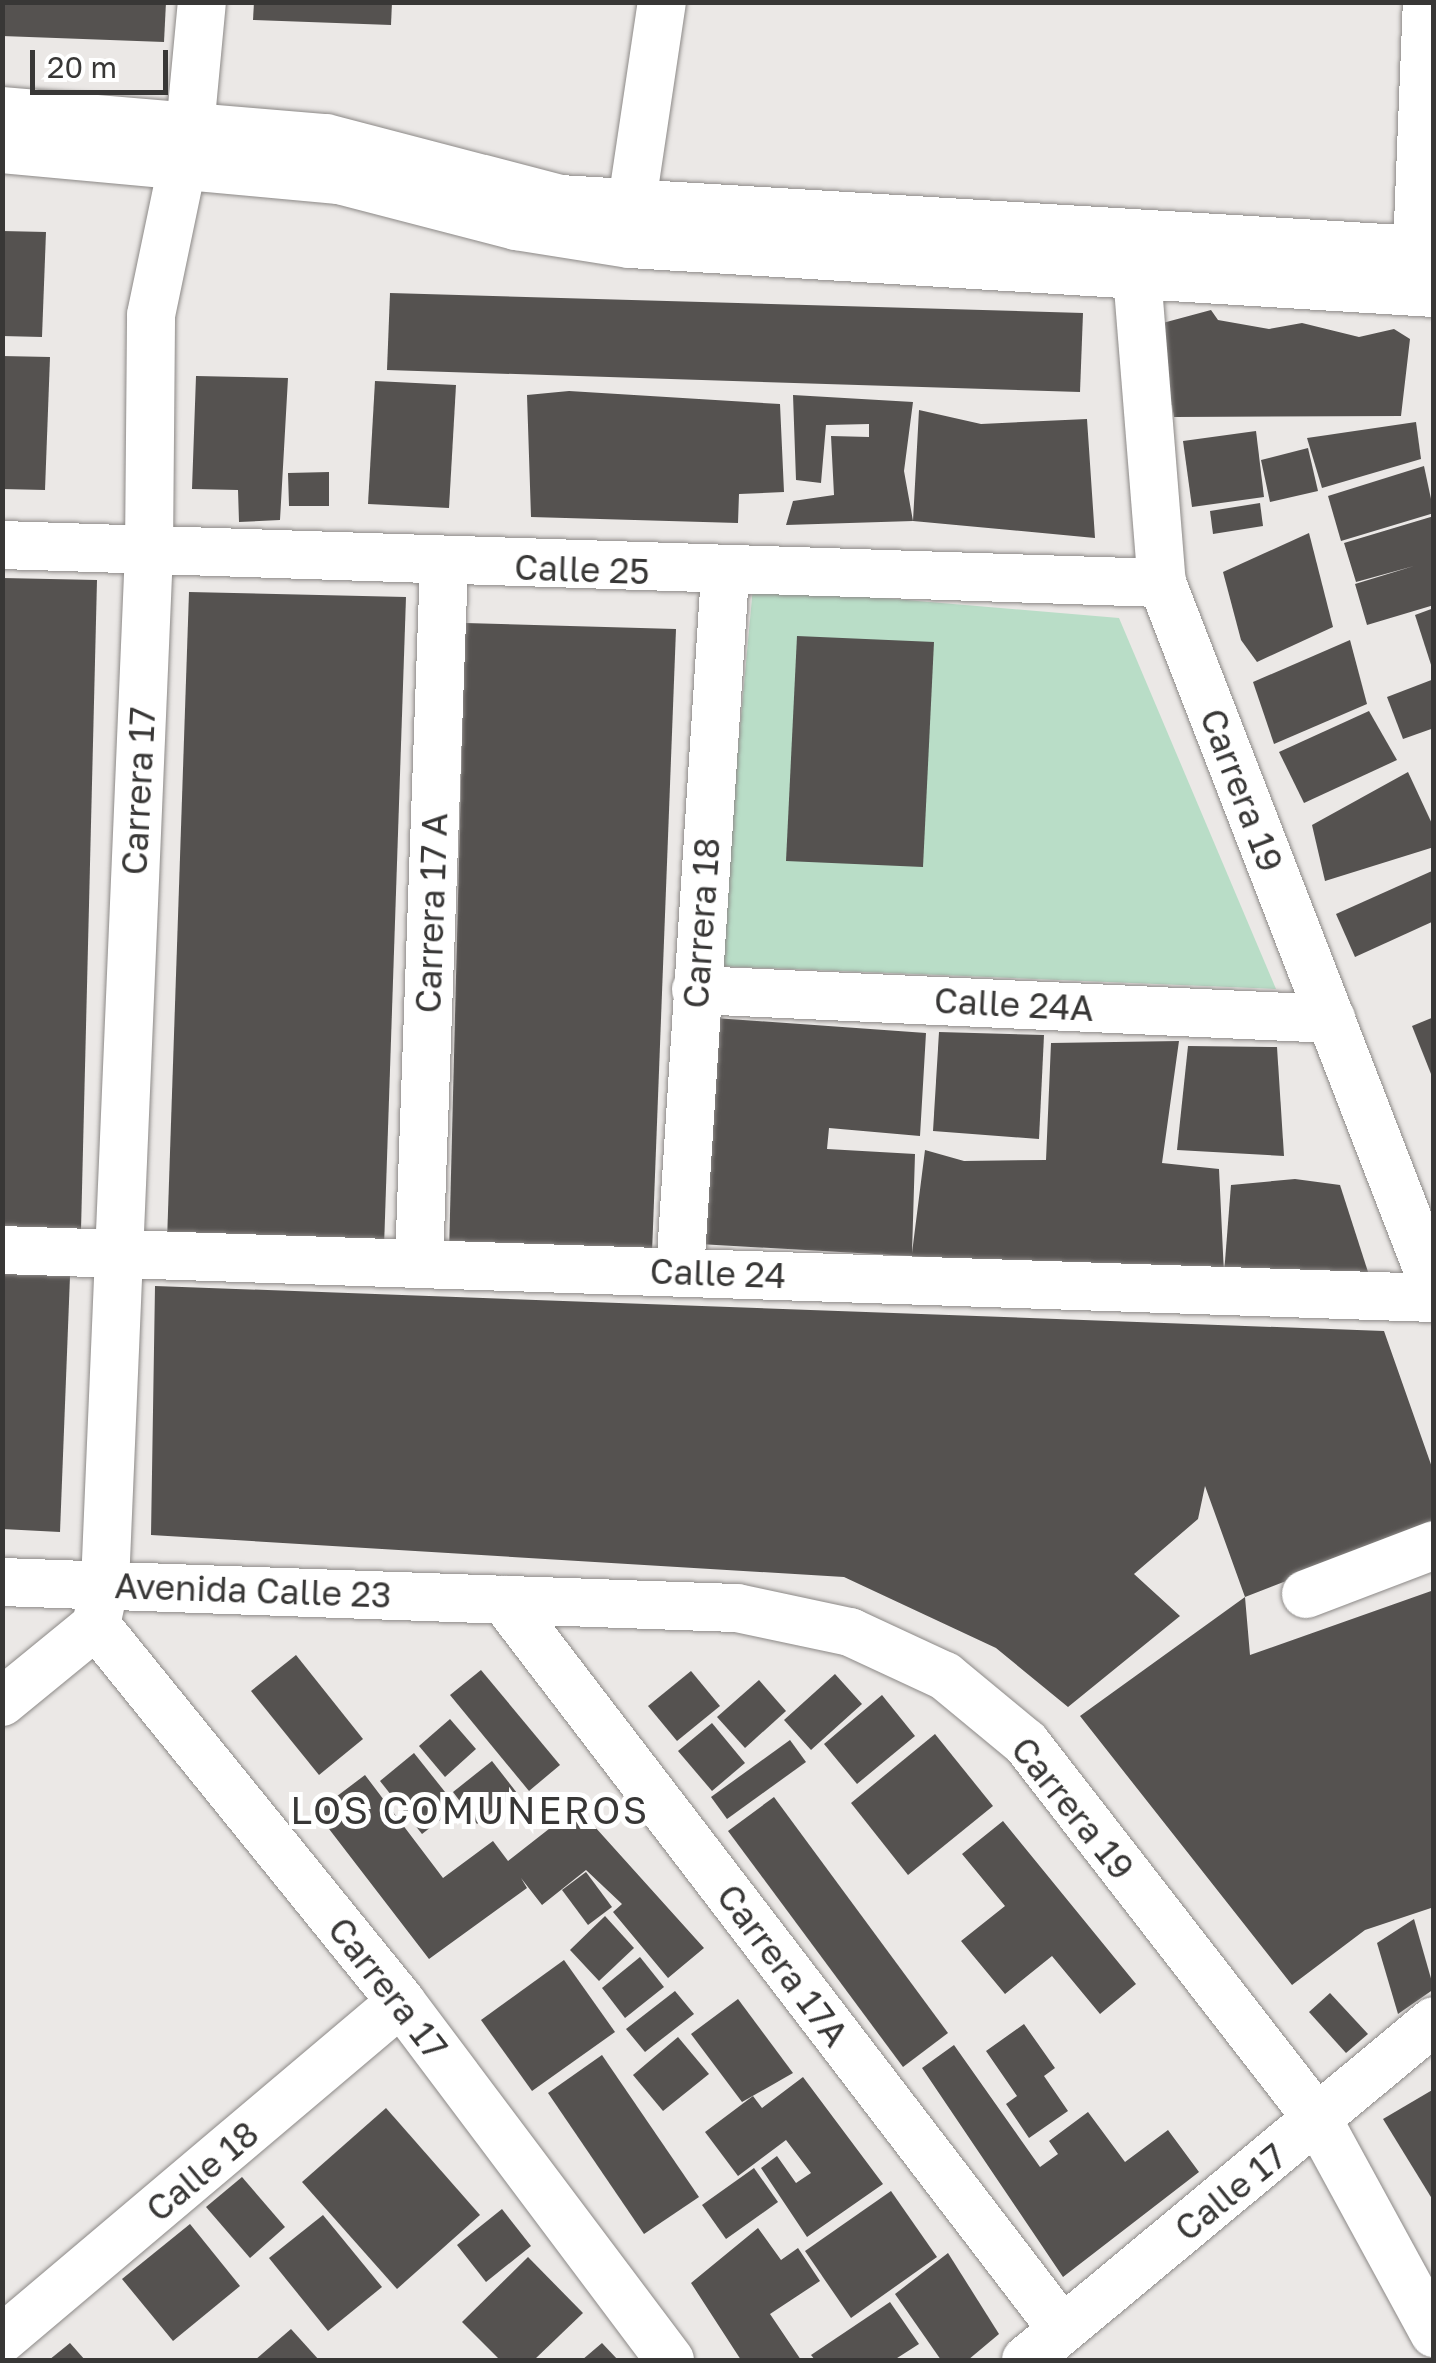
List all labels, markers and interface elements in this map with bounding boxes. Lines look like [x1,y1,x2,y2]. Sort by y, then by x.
scale bar [35,30,172,92]
text: 20 m [47,49,117,85]
street label: Calle 25 [514,546,650,592]
street label: Carrera 19 [1192,703,1292,877]
street label: Carrera 17 [113,706,163,876]
street label: Carrera 17 A [407,812,455,1014]
street label: Carrera 18 [674,836,728,1010]
street label: Calle 24A [933,979,1095,1029]
street label: Calle 24 [649,1250,787,1296]
street label: Avenida Calle 23 [114,1564,392,1616]
street label: Carrera 19 [1003,1728,1143,1888]
district label: LOS COMUNEROS [290,1787,650,1833]
street label: Carrera 17A [709,1876,857,2054]
street label: Carrera 17 [320,1909,456,2067]
street label: Calle 18 [138,2112,266,2230]
street label: Calle 17 [1166,2135,1294,2249]

